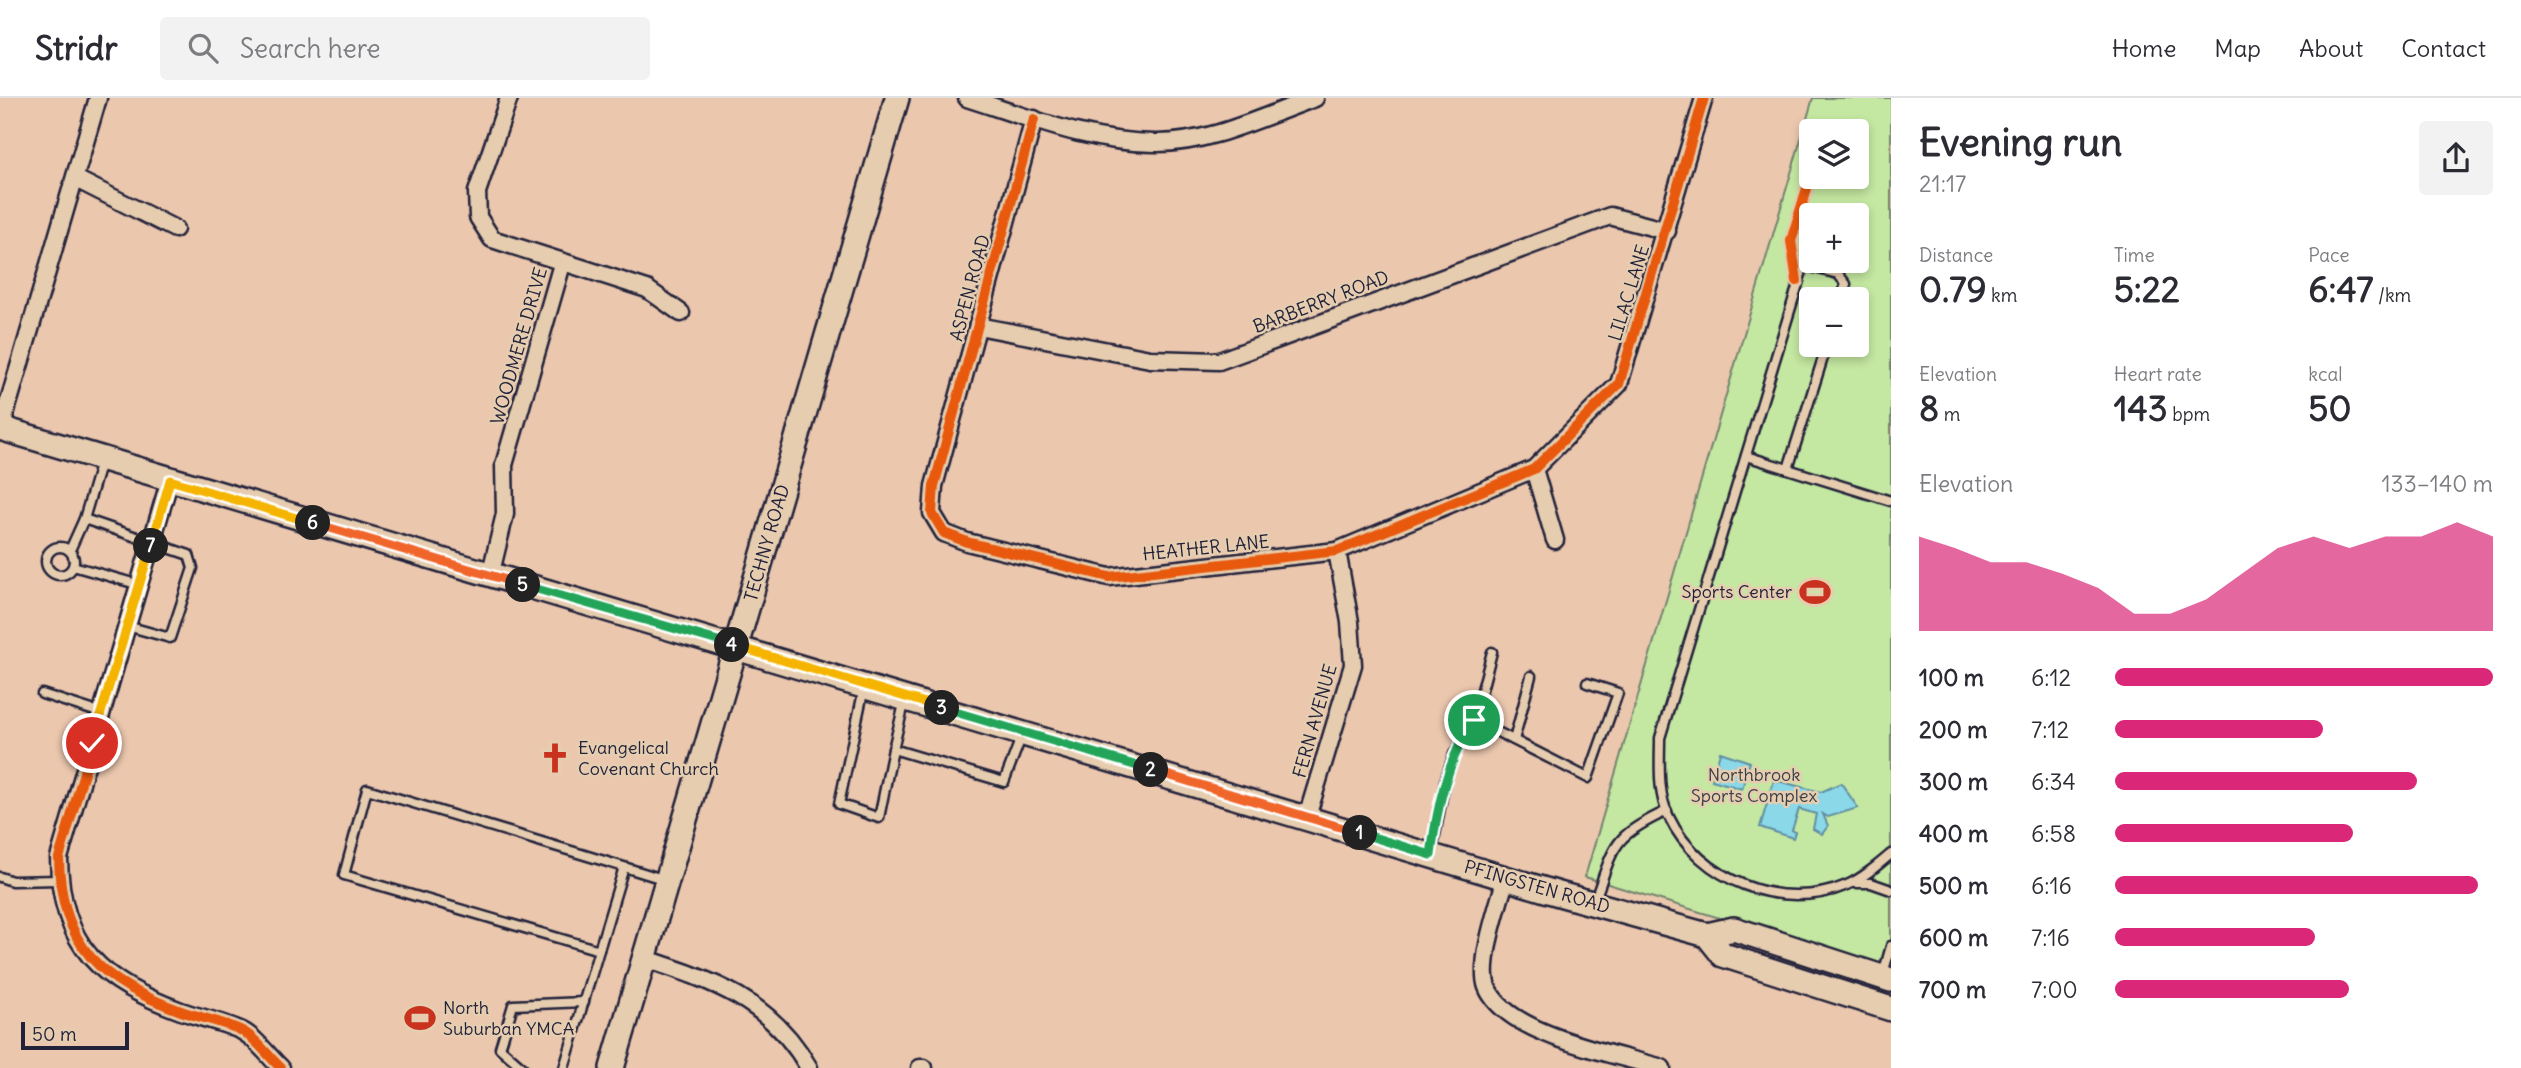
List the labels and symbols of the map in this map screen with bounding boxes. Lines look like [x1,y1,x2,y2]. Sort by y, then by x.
street label: ASPEN ROAD [944,232,995,344]
street label: LILAC LANE [1603,242,1654,344]
street label: WOODMERE DRIVE [485,265,552,427]
street label: BARBERRY ROAD [1250,265,1392,338]
street label: TECHNY ROAD [739,482,794,604]
pin: 6 [296,506,330,540]
pin: 7 [134,528,168,564]
street label: HEATHER LANE [1141,529,1270,566]
pin: 5 [505,568,540,602]
sports icon: Sports Center [1798,575,1832,609]
place label: Sports Center [1681,580,1793,603]
pin: 4 [714,628,750,662]
street label: FERN AVENUE [1287,661,1342,780]
pin: 3 [925,690,960,726]
pin [1444,690,1504,750]
pin [62,713,122,773]
place label: Evangelical Covenant Church [578,736,719,780]
church icon: Evangelical Covenant Church [538,741,572,775]
pin: 2 [1134,752,1168,788]
park label: Northbrook Sports Complex [1691,763,1817,807]
pin: 1 [1342,816,1378,850]
street label: PFINGSTEN ROAD [1462,855,1613,918]
place label: North Suburban YMCA [443,996,574,1040]
sports icon: North Suburban YMCA [403,1001,437,1035]
scale bar [21,1019,130,1051]

